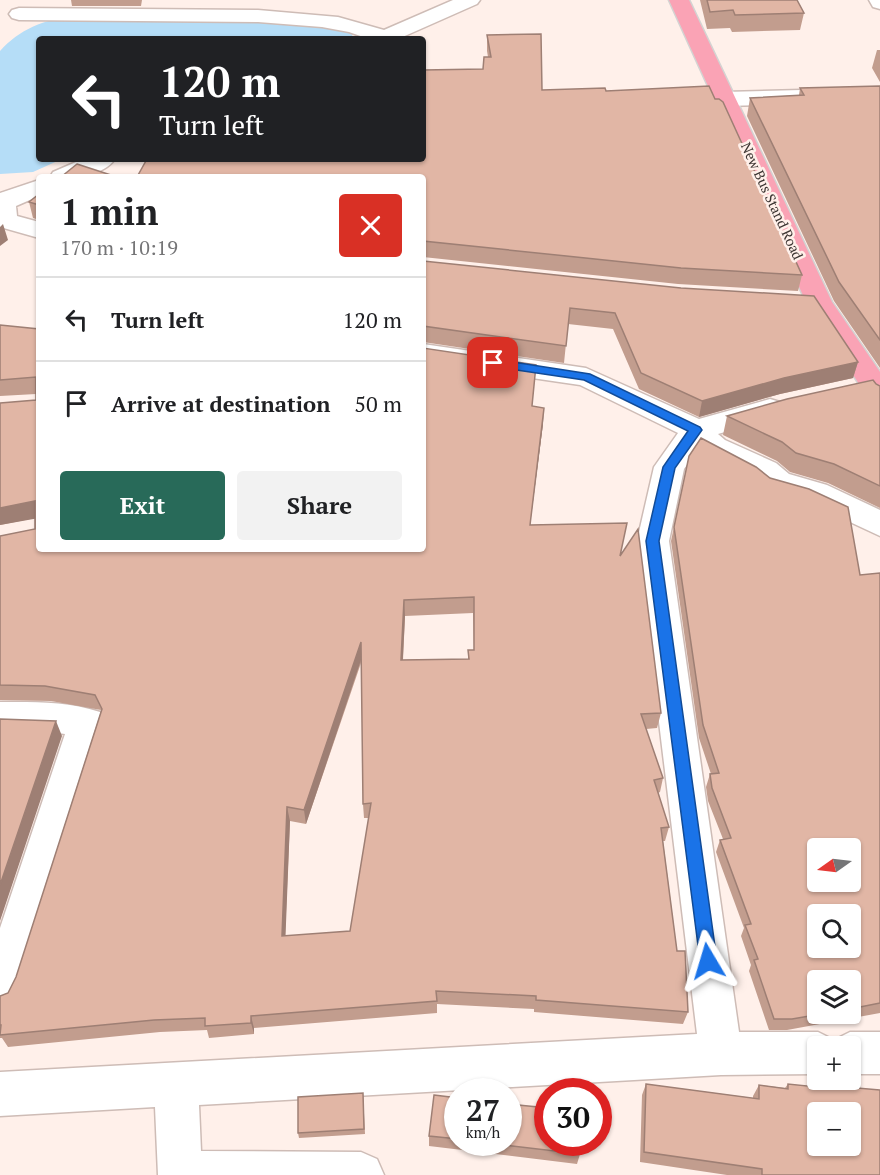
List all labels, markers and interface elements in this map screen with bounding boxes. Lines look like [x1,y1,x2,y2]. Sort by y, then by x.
text: 120 m [159,53,280,109]
icon: left [60,60,138,138]
text: Turn left [159,107,264,143]
street label: New Bus Stand Road [737,139,808,263]
text: 1 min [60,188,158,235]
button: close [339,194,402,257]
text: 170 m · 10:19 [60,234,178,261]
icon: left [60,303,93,336]
text: Turn left [111,305,204,334]
text: 120 m [342,305,402,334]
pin [467,337,518,388]
icon: arrive [476,346,509,379]
icon: arrive [60,387,93,420]
text: Arrive at destination [111,389,330,418]
text: 50 m [354,389,402,418]
button: Exit [60,471,225,540]
button: Share [237,471,402,540]
north arrow [807,838,861,892]
map controls [807,838,861,1156]
button: search [807,904,861,958]
position arrow [676,929,740,993]
button: layers [807,970,861,1024]
button: + [807,1036,861,1090]
speed limit sign: 30 [534,1078,612,1156]
text: 27 [466,1090,500,1130]
button: − [807,1102,861,1156]
text: km/h [466,1122,500,1142]

